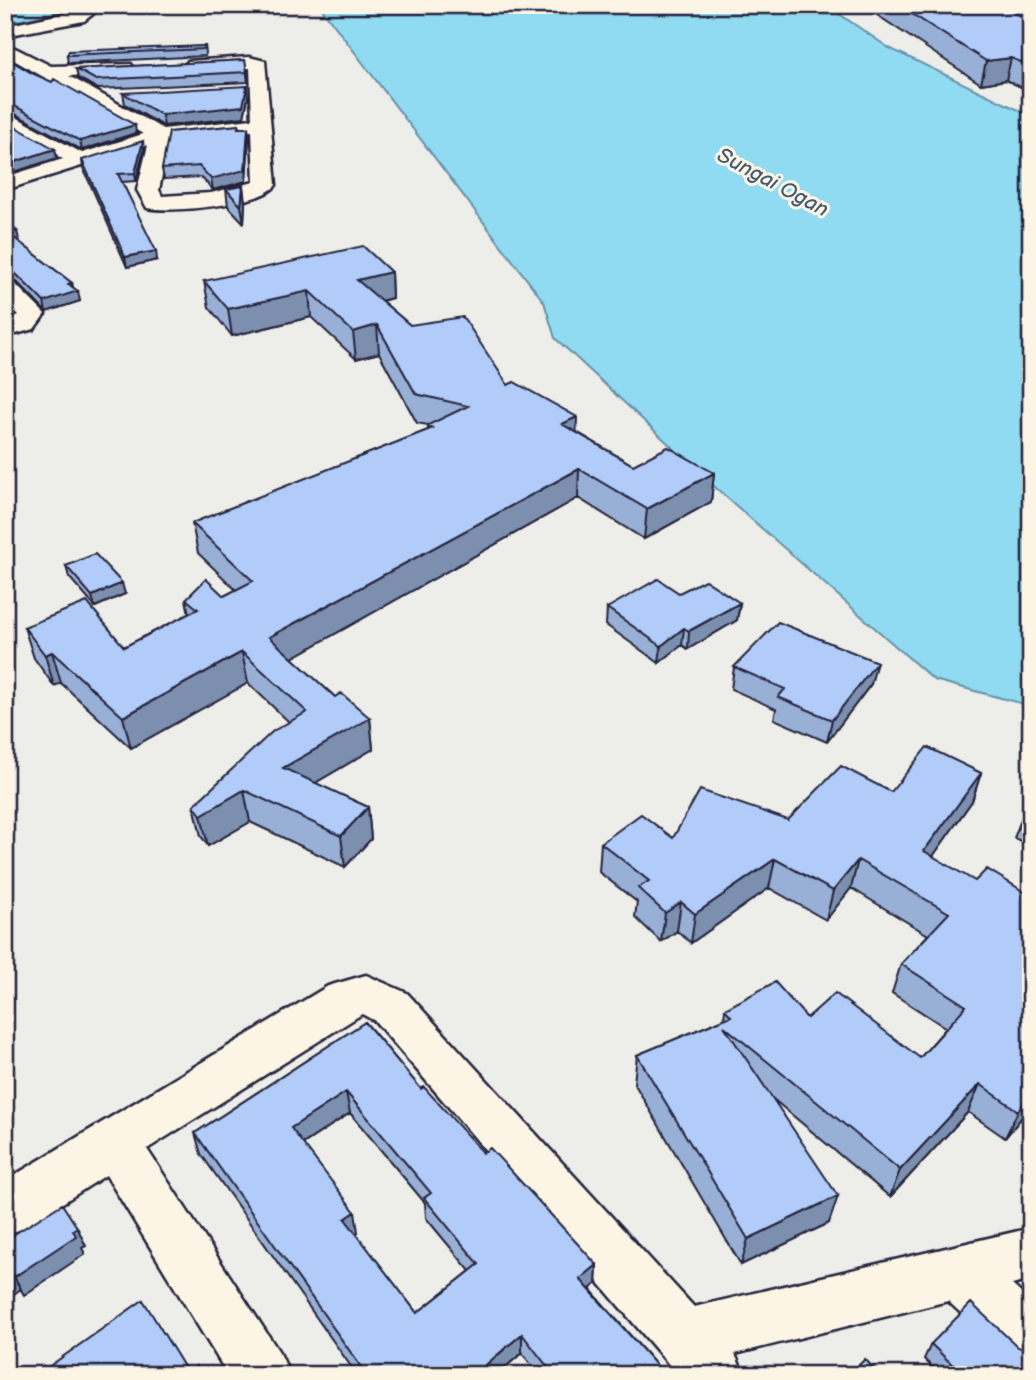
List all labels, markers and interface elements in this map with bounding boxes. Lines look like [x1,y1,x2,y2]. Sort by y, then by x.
water label: Sungai Ogan [713,143,833,222]

